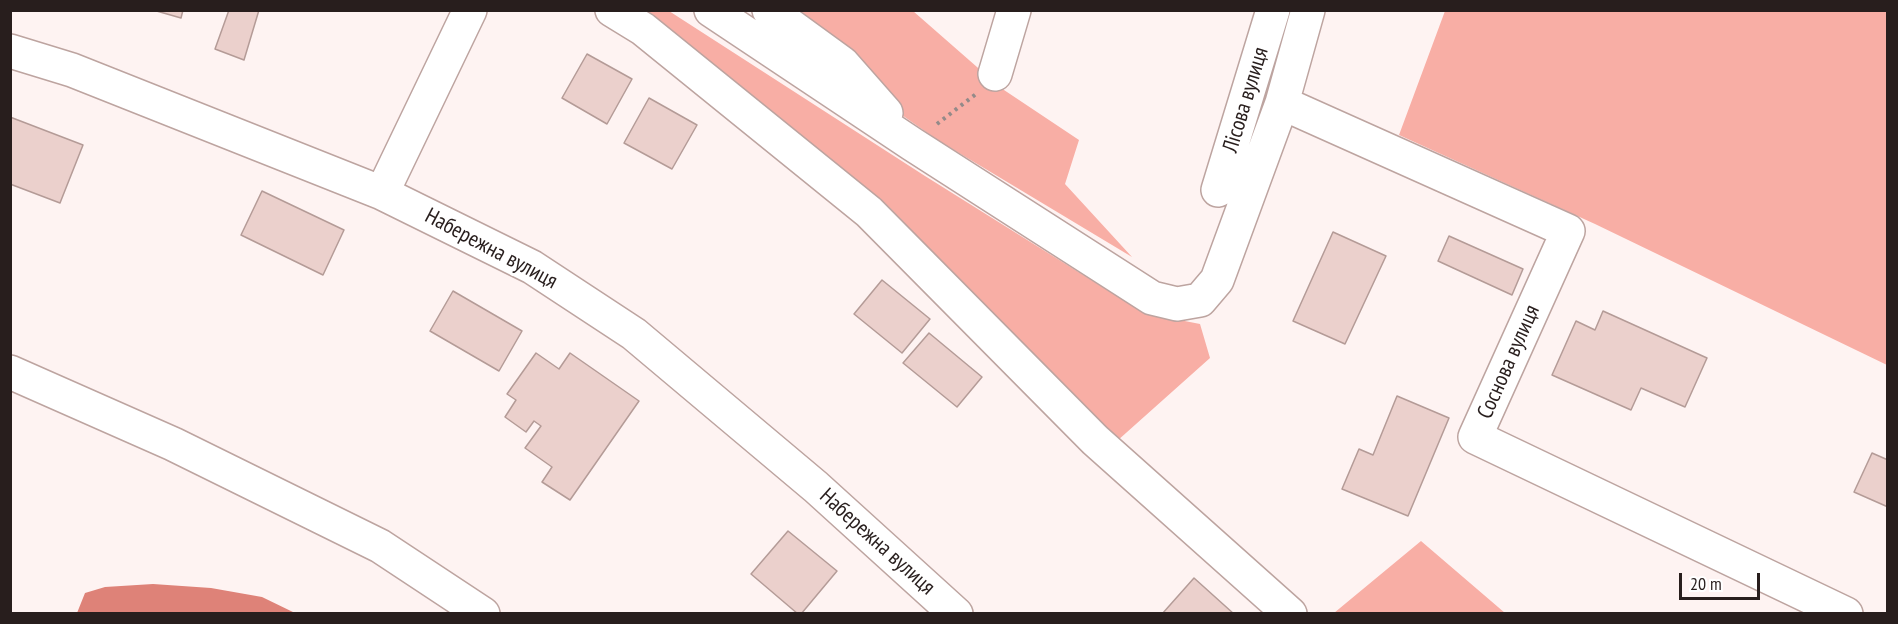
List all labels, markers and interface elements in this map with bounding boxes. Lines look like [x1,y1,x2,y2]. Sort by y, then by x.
street label: Лісова вулиця [1217,44,1275,156]
street label: Набережна вулиця [420,203,562,295]
street label: Соснова вулиця [1472,301,1546,423]
street label: Набережна вулиця [814,483,940,601]
scale bar [1682,561,1763,599]
text: 20 m [1690,572,1722,595]

